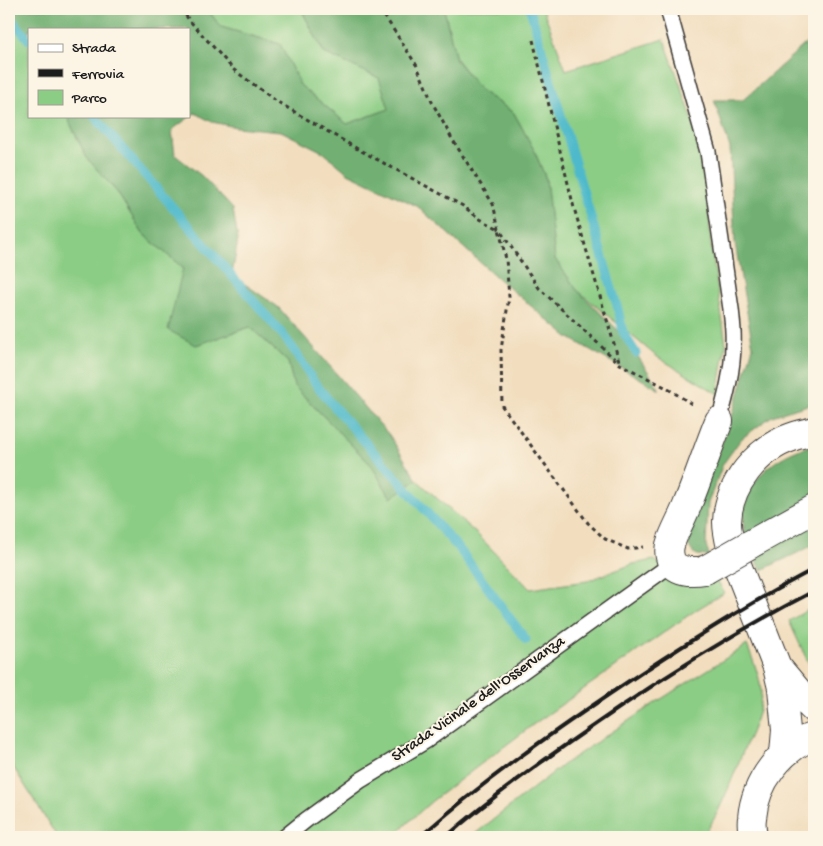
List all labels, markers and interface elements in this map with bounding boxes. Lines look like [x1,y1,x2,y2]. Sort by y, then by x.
legend [28,28,190,118]
text: Strada [72,40,117,58]
text: Ferrovia [71,66,125,84]
text: Parco [71,90,107,108]
street label: Strada Vicinale dell'Osservanza [389,632,570,767]

